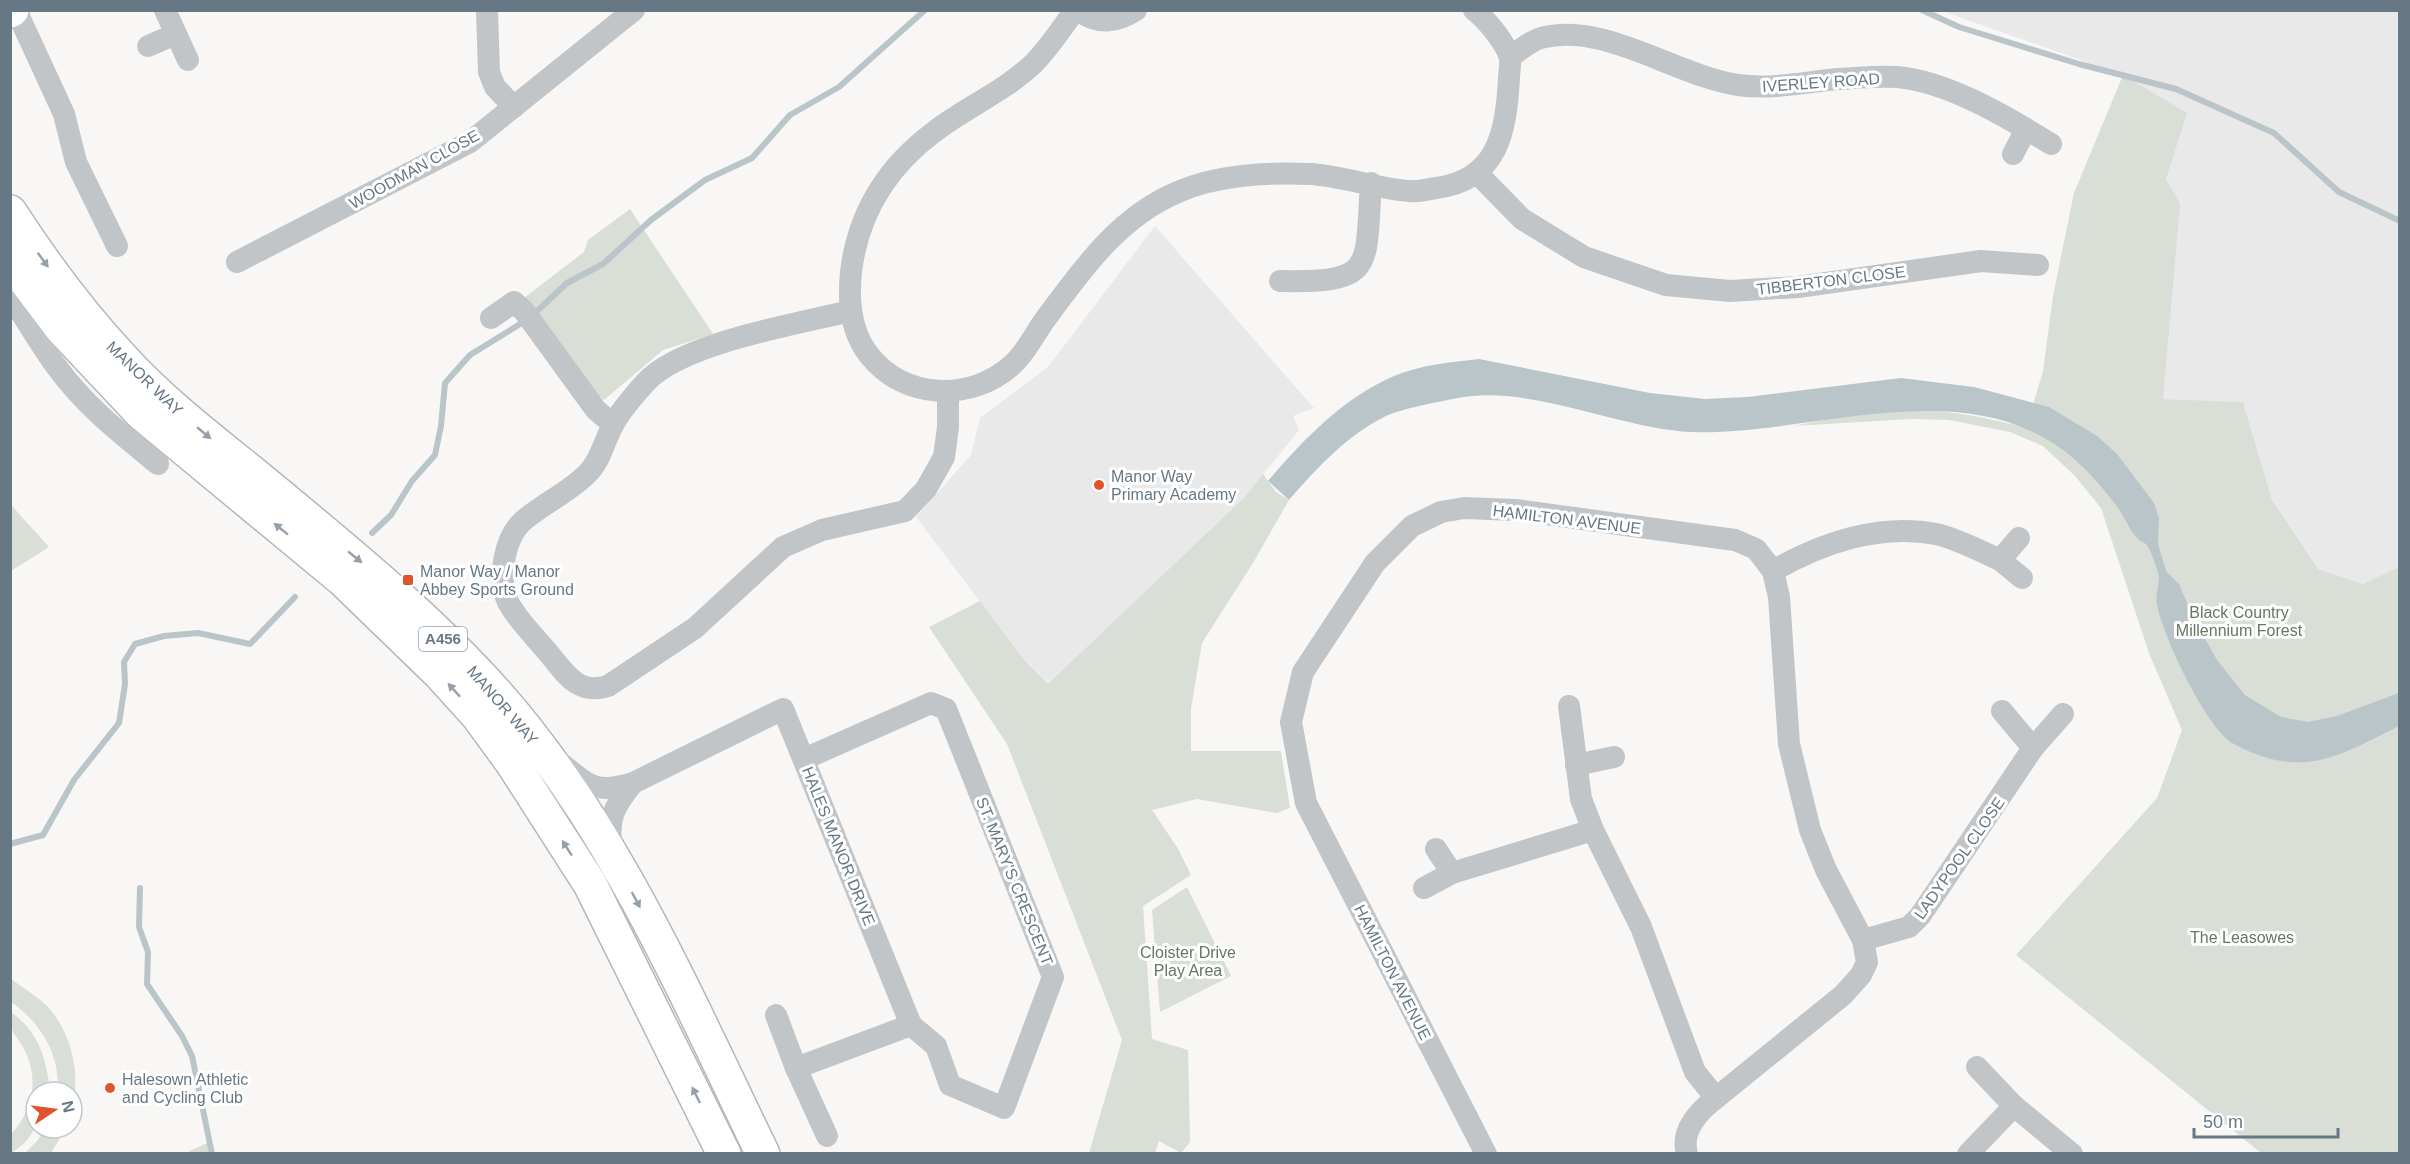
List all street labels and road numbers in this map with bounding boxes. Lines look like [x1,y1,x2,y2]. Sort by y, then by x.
street label: IVERLEY ROAD [1762,70,1880,95]
street label: WOODMAN CLOSE [346,127,482,212]
street label: TIBBERTON CLOSE [1756,263,1906,298]
street label: MANOR WAY [103,338,186,419]
street label: HAMILTON AVENUE [1492,502,1642,537]
road number: A456 [419,627,467,651]
street label: MANOR WAY [464,663,542,748]
street label: HALES MANOR DRIVE [799,764,878,928]
street label: LADYPOOL CLOSE [1911,794,2008,922]
street label: ST. MARY'S CRESCENT [973,795,1056,968]
street label: HAMILTON AVENUE [1351,902,1434,1043]

